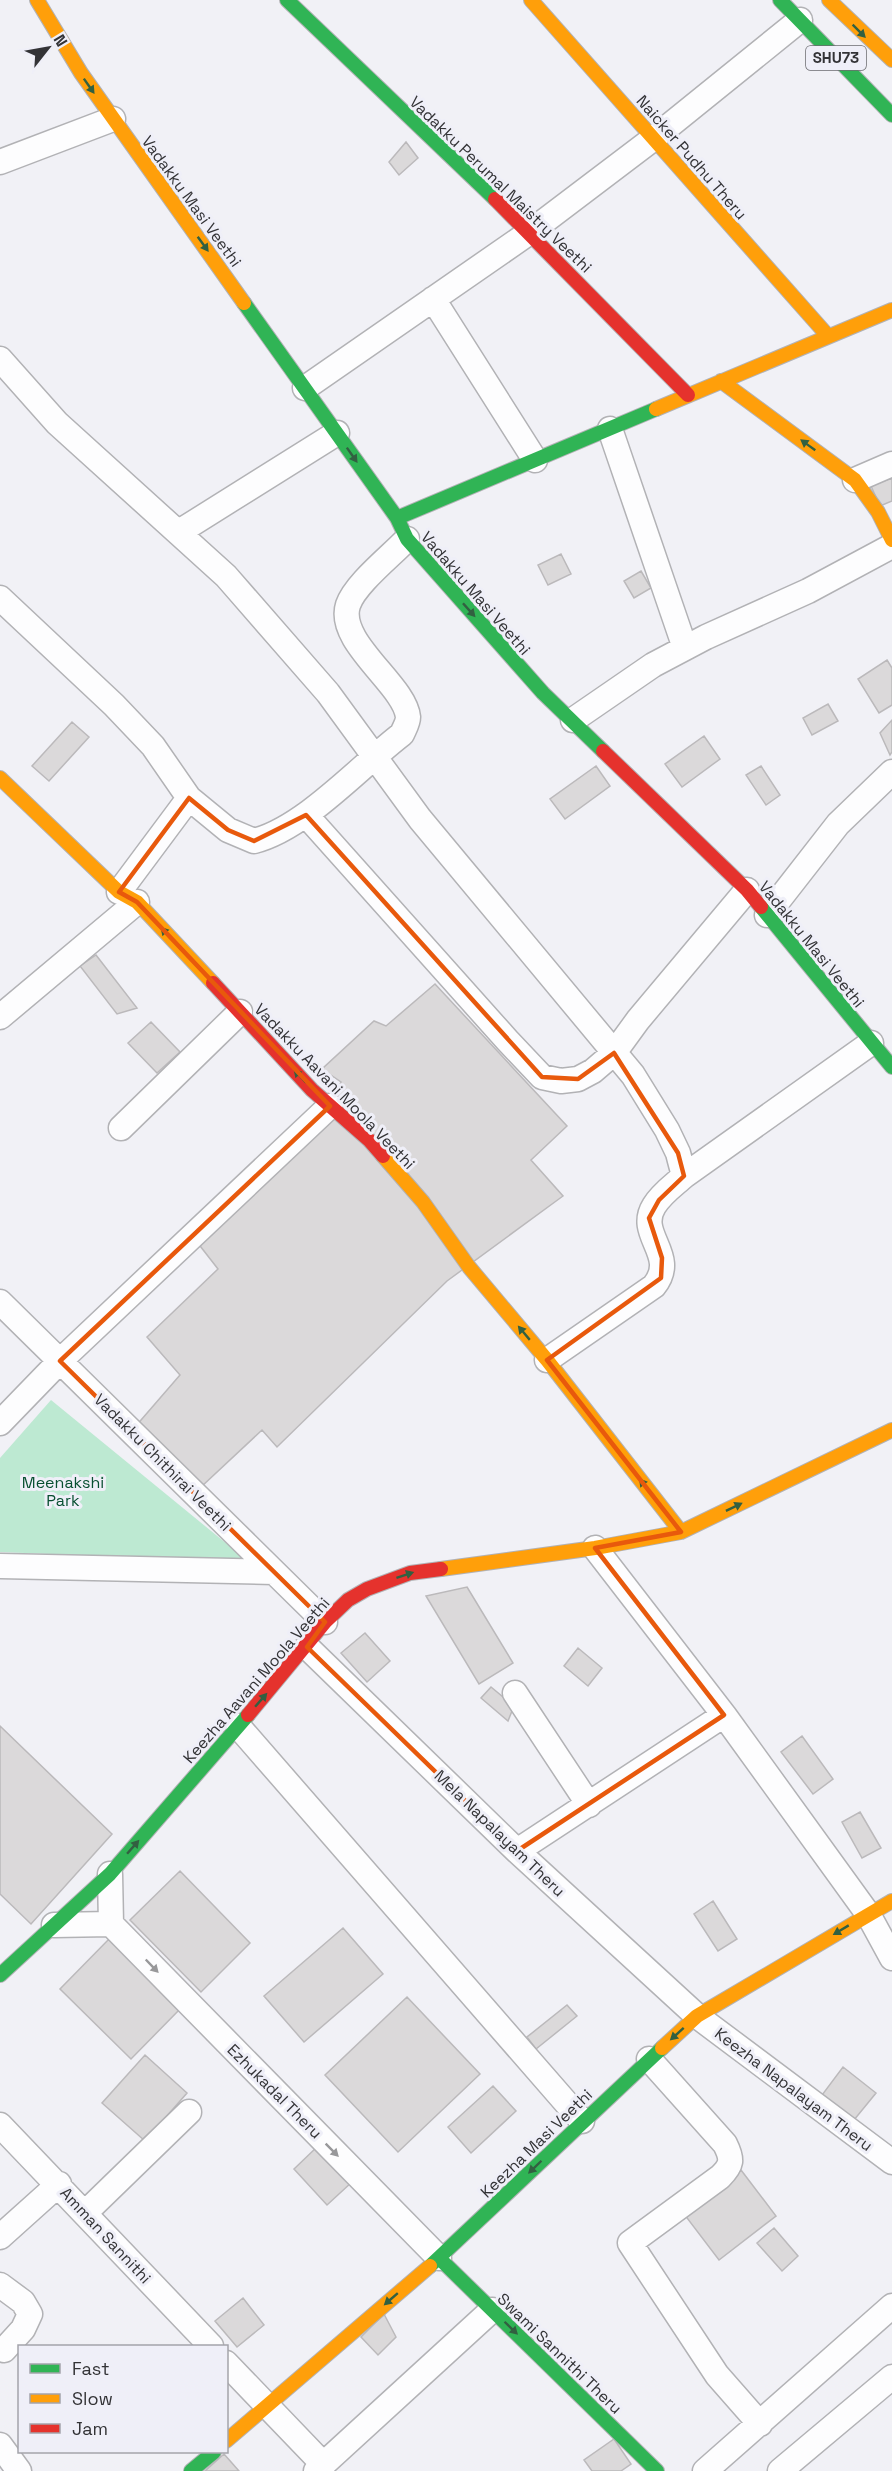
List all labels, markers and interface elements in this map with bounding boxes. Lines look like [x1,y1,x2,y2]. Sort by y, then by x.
north arrow [18,18,78,78]
one-way arrow [852,24,866,38]
text: N [49,31,72,51]
road number: SHU73 [806,46,866,70]
one-way arrow [83,77,95,93]
street label: Vadakku Perumal Maistry Veethi [405,91,596,277]
street label: Naicker Pudhu Theru [632,91,752,224]
street label: Vadakku Masi Veethi [137,132,246,271]
one-way arrow [197,236,209,252]
one-way arrow [800,439,816,451]
one-way arrow [346,446,358,462]
street label: Vadakku Masi Veethi [416,527,535,660]
one-way arrow [462,602,475,617]
street label: Vadakku Masi Veethi [754,877,869,1012]
one-way arrow [160,926,174,941]
street label: Vadakku Aavani Moola Veethi [250,999,420,1174]
one-way arrow [293,1069,307,1084]
one-way arrow [518,1325,531,1341]
street label: Vadakku Chithirai Veethi [90,1389,236,1535]
park label: Meenakshi Park [22,1472,104,1511]
one-way arrow [639,1478,651,1494]
one-way arrow [725,1502,742,1511]
one-way arrow [396,1570,414,1580]
street label: Keezha Aavani Moola Veethi [178,1593,334,1768]
one-way arrow [254,1693,267,1708]
street label: Mela Napalayam Theru [430,1765,569,1901]
one-way arrow [126,1840,140,1855]
one-way arrow [833,1925,849,1936]
one-way arrow [144,1958,158,1972]
street label: Keezha Napalayam Theru [710,2023,877,2156]
one-way arrow [670,2027,685,2040]
street label: Ezhukadal Theru [223,2039,327,2143]
street label: Keezha Masi Veethi [476,2084,597,2202]
one-way arrow [325,2142,339,2156]
one-way arrow [528,2160,542,2174]
street label: Amman Sannithi [56,2183,156,2288]
street label: Swami Sannithi Theru [493,2288,626,2418]
one-way arrow [383,2293,399,2306]
one-way arrow [504,2321,518,2335]
legend [18,2345,228,2453]
text: Fast [72,2357,109,2380]
text: Slow [72,2387,113,2410]
text: Jam [72,2417,108,2440]

